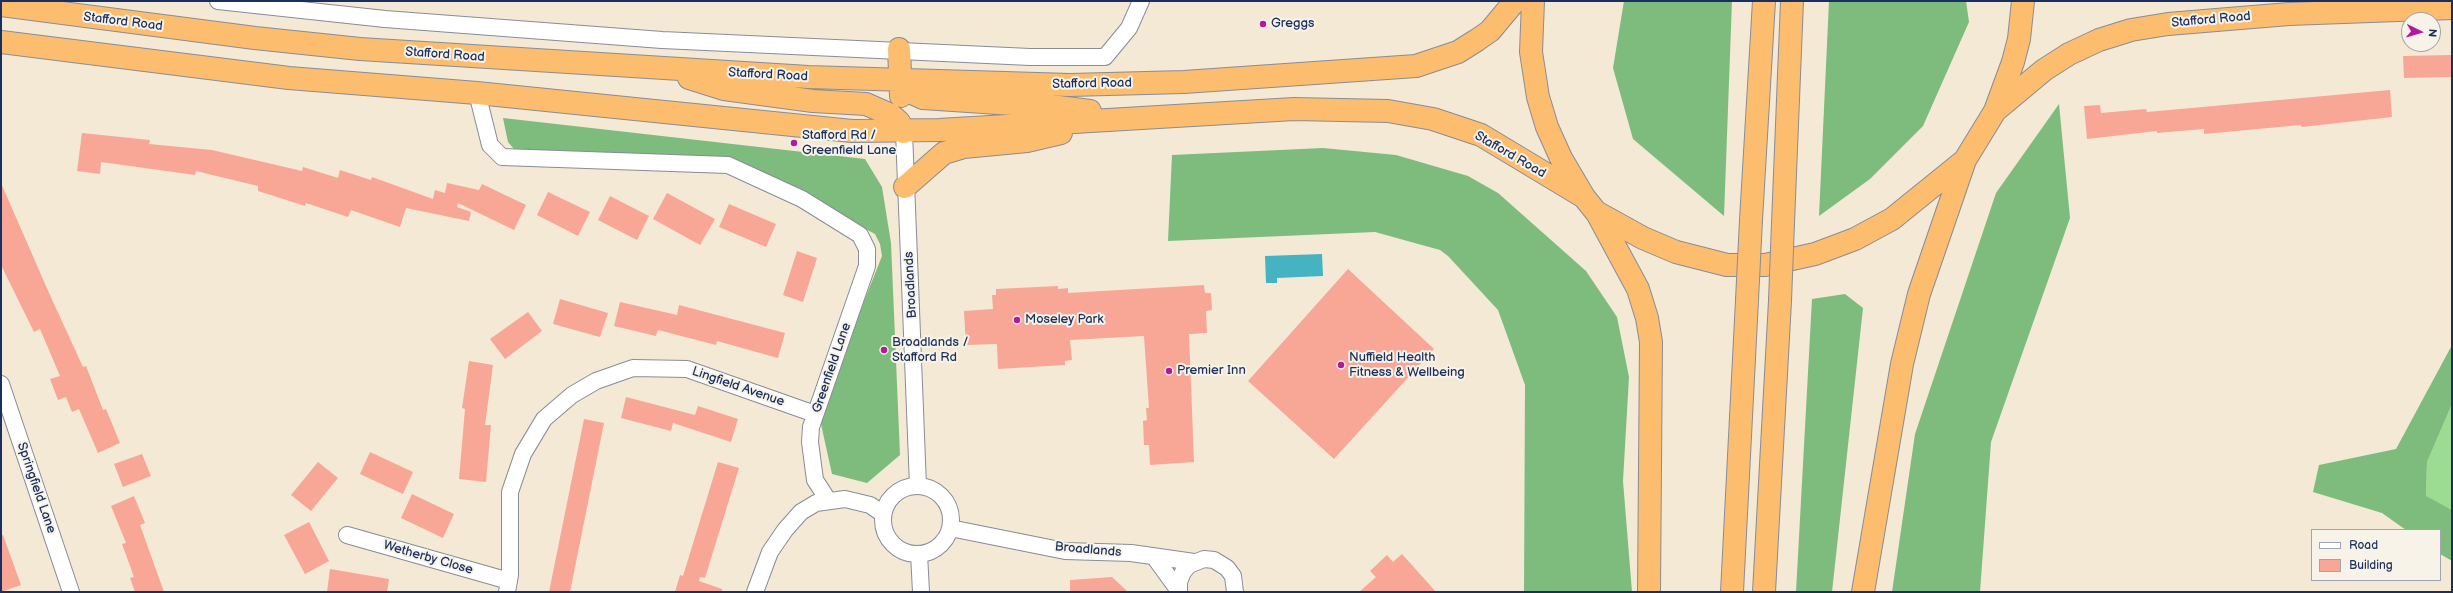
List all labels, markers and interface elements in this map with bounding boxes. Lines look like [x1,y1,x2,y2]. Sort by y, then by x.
street label: Stafford Road [83,9,163,35]
street label: Stafford Road [2171,9,2251,31]
north arrow [2401,12,2441,52]
place label: Greggs [1271,16,1314,32]
marker: Greggs [1258,19,1268,29]
text: N [2426,28,2439,38]
street label: Stafford Road [405,44,485,66]
street label: Stafford Road [728,65,808,85]
street label: Stafford Road [1052,76,1132,92]
place label: Stafford Rd / Greenfield Lane [802,128,896,159]
street label: Stafford Road [1472,128,1548,182]
marker: Stafford Rd / Greenfield Lane [789,138,799,148]
street label: Broadlands [901,251,921,319]
place label: Moseley Park [1025,312,1104,328]
marker: Moseley Park [1012,315,1022,325]
street label: Greenfield Lane [809,321,855,415]
place label: Broadlands / Stafford Rd [892,335,968,366]
marker: Broadlands / Stafford Rd [879,345,889,355]
place label: Nuffield Health Fitness & Wellbeing [1349,350,1465,381]
marker: Nuffield Health Fitness & Wellbeing [1336,360,1346,370]
place label: Premier Inn [1177,363,1246,379]
street label: Lingfield Avenue [690,364,786,410]
marker: Premier Inn [1164,366,1174,376]
street label: Springfield Lane [13,440,59,536]
legend [2311,529,2441,581]
street label: Wetherby Close [381,538,475,578]
text: Road [2349,538,2378,553]
street label: Broadlands [1054,539,1122,561]
text: Building [2349,558,2393,573]

